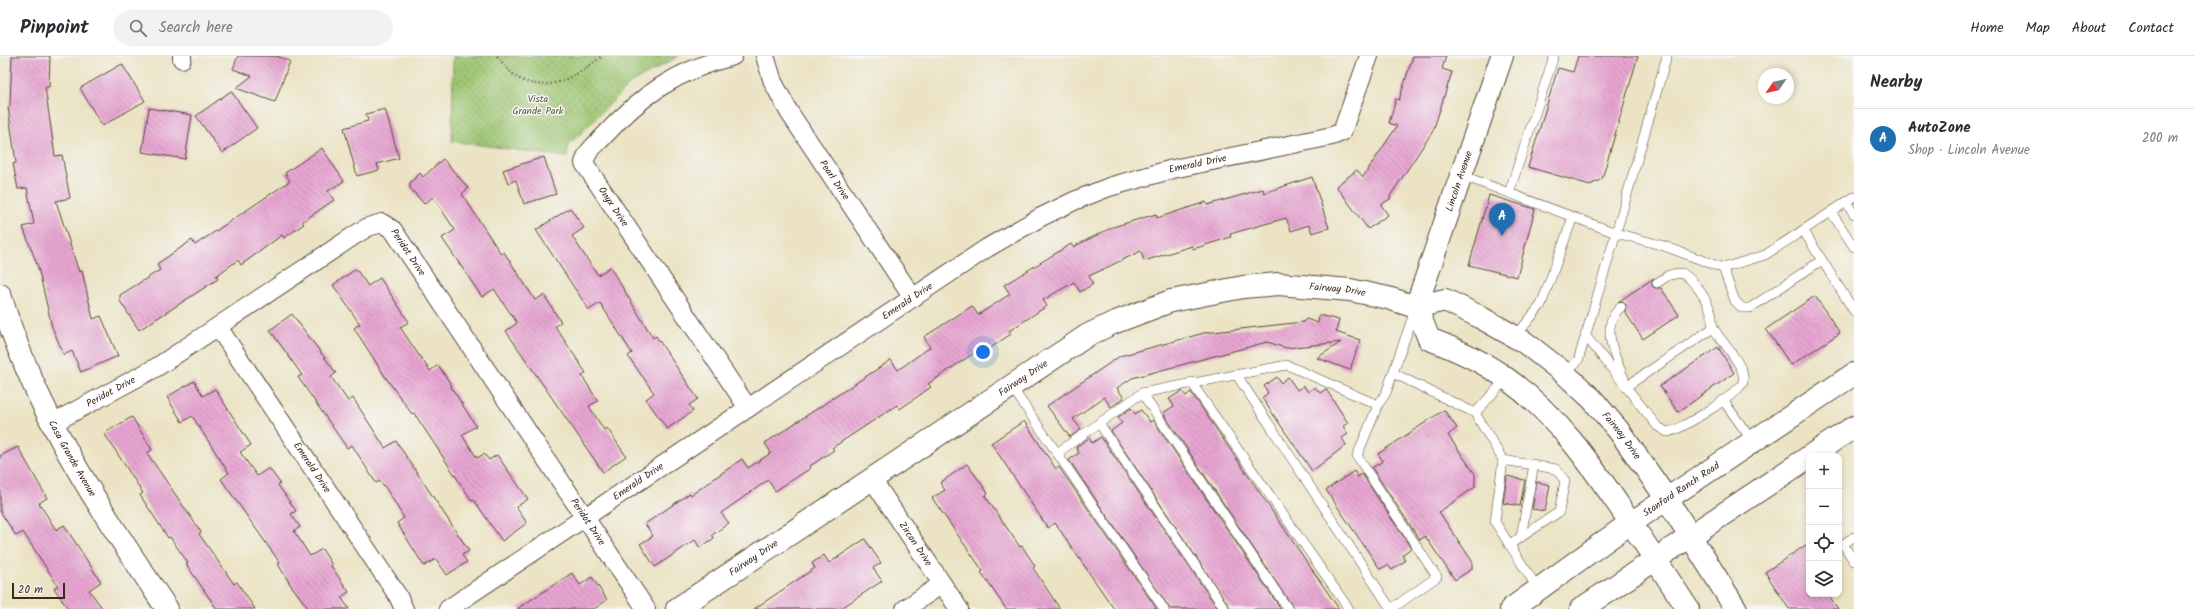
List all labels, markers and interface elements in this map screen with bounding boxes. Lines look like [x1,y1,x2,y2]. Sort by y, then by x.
search box [113,10,393,46]
text: Pinpoint [20,13,89,43]
text: Search here [159,16,233,40]
icon: search [127,17,149,39]
text: Home [1970,17,2004,39]
text: Map [2026,17,2050,39]
text: About [2072,17,2106,39]
text: Contact [2128,17,2174,39]
north arrow [1758,68,1794,104]
text: Nearby [1870,69,1922,96]
park label: Vista Grande Park [512,91,564,119]
text: AutoZone [1908,116,1971,140]
text: A [1879,128,1887,149]
text: 200 m [2142,128,2178,149]
text: Shop · Lincoln Avenue [1908,140,2030,161]
street label: Lincoln Avenue [1441,148,1477,214]
street label: Emerald Drive [1167,150,1228,178]
street label: Pearl Drive [815,157,854,204]
street label: Onyx Drive [594,183,633,230]
pin: A [1489,203,1515,236]
street label: Peridot Drive [386,225,430,280]
street label: Emerald Drive [879,278,937,324]
street label: Fairway Drive [1309,279,1368,301]
your location [973,342,993,362]
street label: Fairway Drive [995,356,1052,401]
street label: Peridot Drive [83,372,139,412]
street label: Fairway Drive [1598,408,1645,463]
street label: Casa Grande Avenue [44,417,100,500]
street label: Emerald Drive [289,439,335,497]
map controls [1806,453,1842,597]
button: + [1806,453,1842,489]
street label: Stanford Ranch Road [1639,457,1724,521]
street label: Emerald Drive [609,458,668,505]
button: − [1806,489,1842,525]
street label: Peridot Drive [566,495,610,549]
street label: Zircon Drive [895,518,937,570]
button: locate [1806,525,1842,561]
street label: Fairway Drive [726,535,782,580]
button: layers [1806,561,1842,597]
scale bar [12,581,65,600]
text: 20 m [18,581,43,599]

